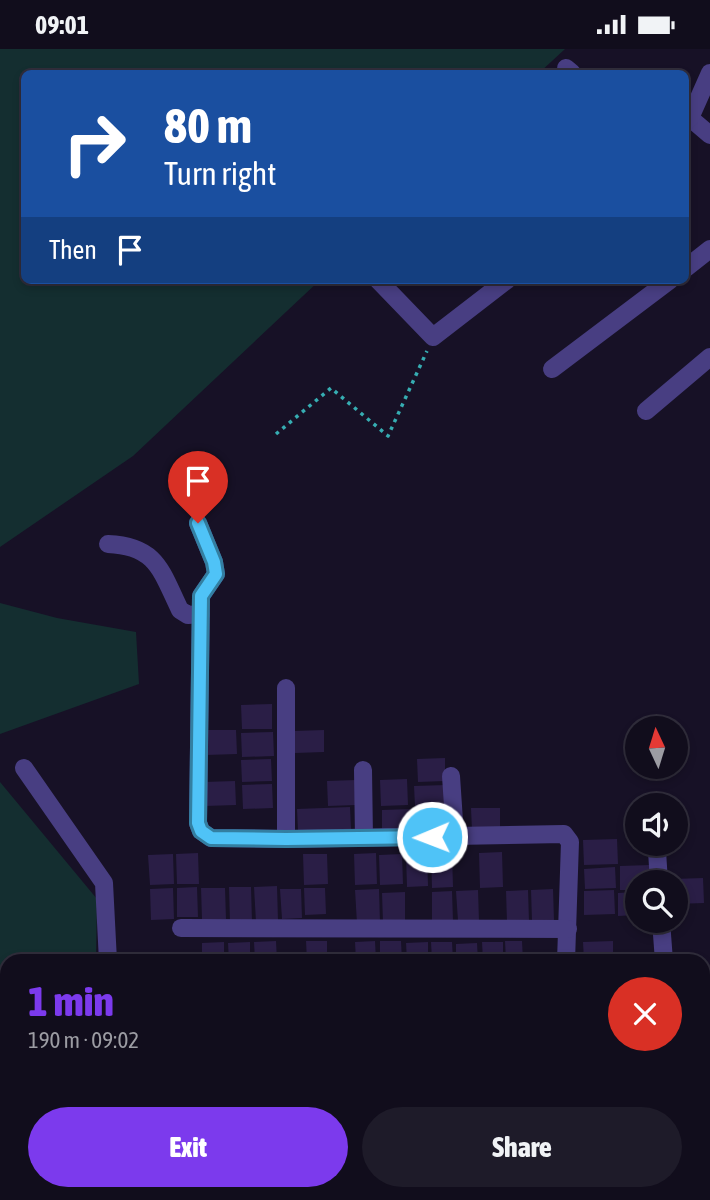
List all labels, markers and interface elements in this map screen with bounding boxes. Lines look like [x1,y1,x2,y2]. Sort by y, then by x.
text: 09:01 [35,10,89,40]
text: 80 m [164,97,252,153]
icon: right [49,98,140,189]
text: Turn right [164,155,277,192]
icon: arrive [111,231,149,269]
text: Then [49,235,97,265]
pin [168,451,228,523]
icon: arrive [179,462,217,500]
north arrow [625,716,688,779]
map controls [625,716,688,933]
button: sound [625,793,688,856]
position arrow [395,800,469,874]
button: search [625,870,688,933]
text: 1 min [28,977,114,1025]
button: close [608,977,682,1051]
text: 190 m · 09:02 [28,1027,139,1053]
button: Exit [28,1107,348,1187]
button: Share [362,1107,682,1187]

